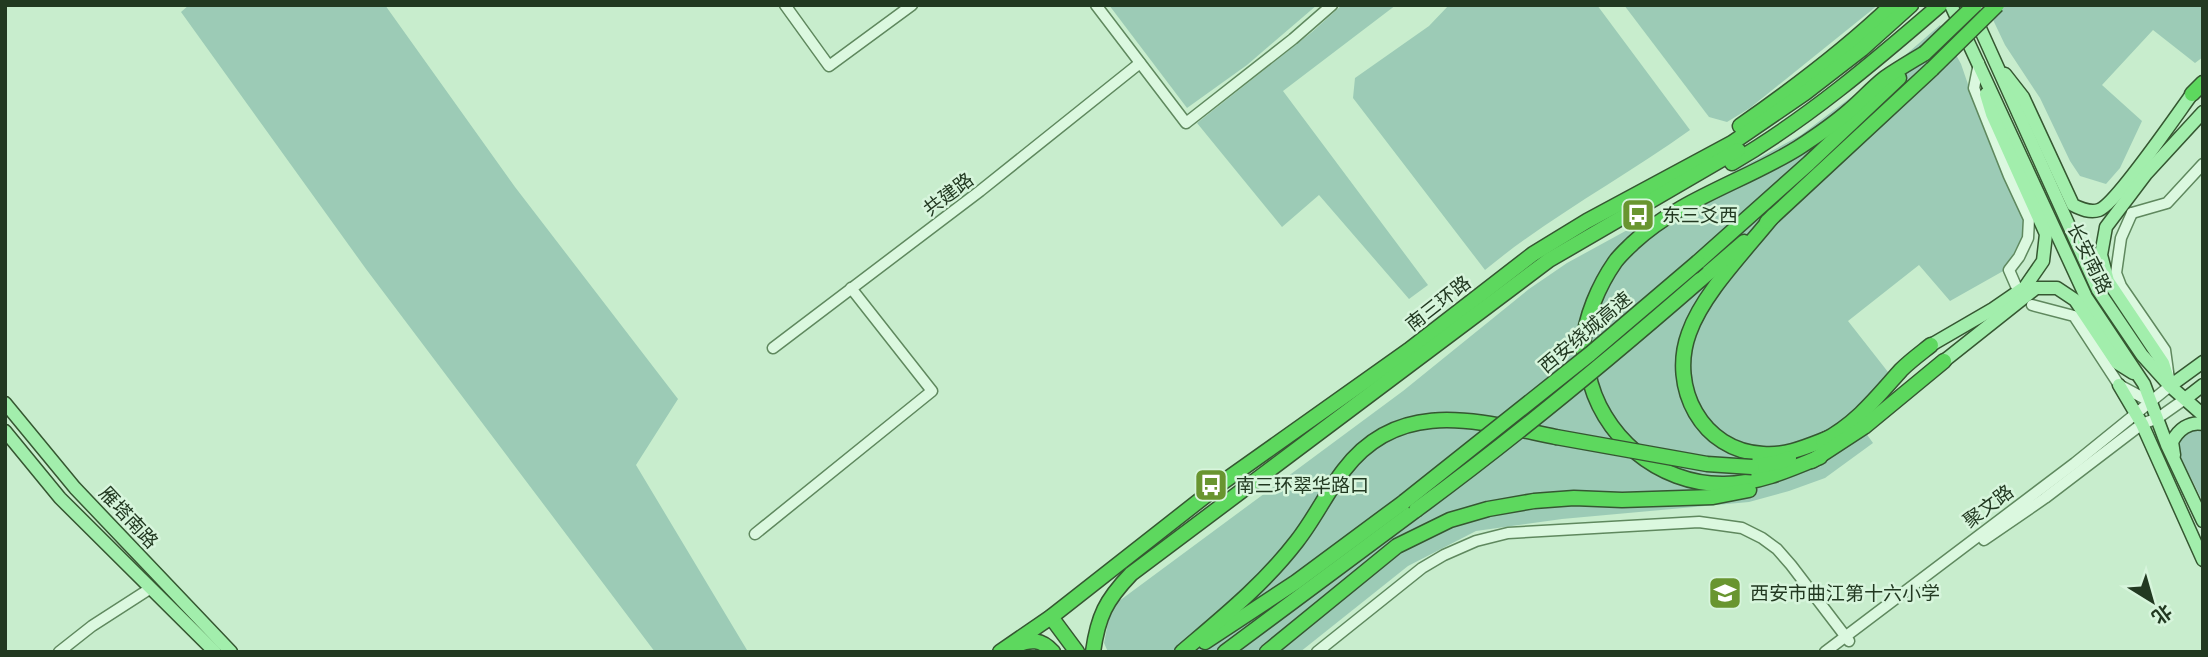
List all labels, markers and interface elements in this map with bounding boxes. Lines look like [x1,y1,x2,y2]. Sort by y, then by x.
street label: 共建路 [919,169,977,220]
bus stop icon: 东三爻西 [1619,196,1657,234]
place label: 东三爻西 [1662,205,1738,226]
street label: 长安南路 [2063,219,2116,297]
street label: 南三环路 [1402,272,1475,335]
street label: 西安绕城高速 [1535,288,1636,377]
bus stop icon: 南三环翠华路口 [1192,466,1230,504]
place label: 南三环翠华路口 [1236,475,1369,496]
street label: 聚文路 [1959,481,2017,532]
street label: 雁塔南路 [95,482,162,552]
north arrow [2117,566,2187,636]
school or university icon: 西安市曲江第十六小学 [1706,574,1744,612]
place label: 西安市曲江第十六小学 [1750,583,1940,604]
text: 北 [2148,600,2176,628]

